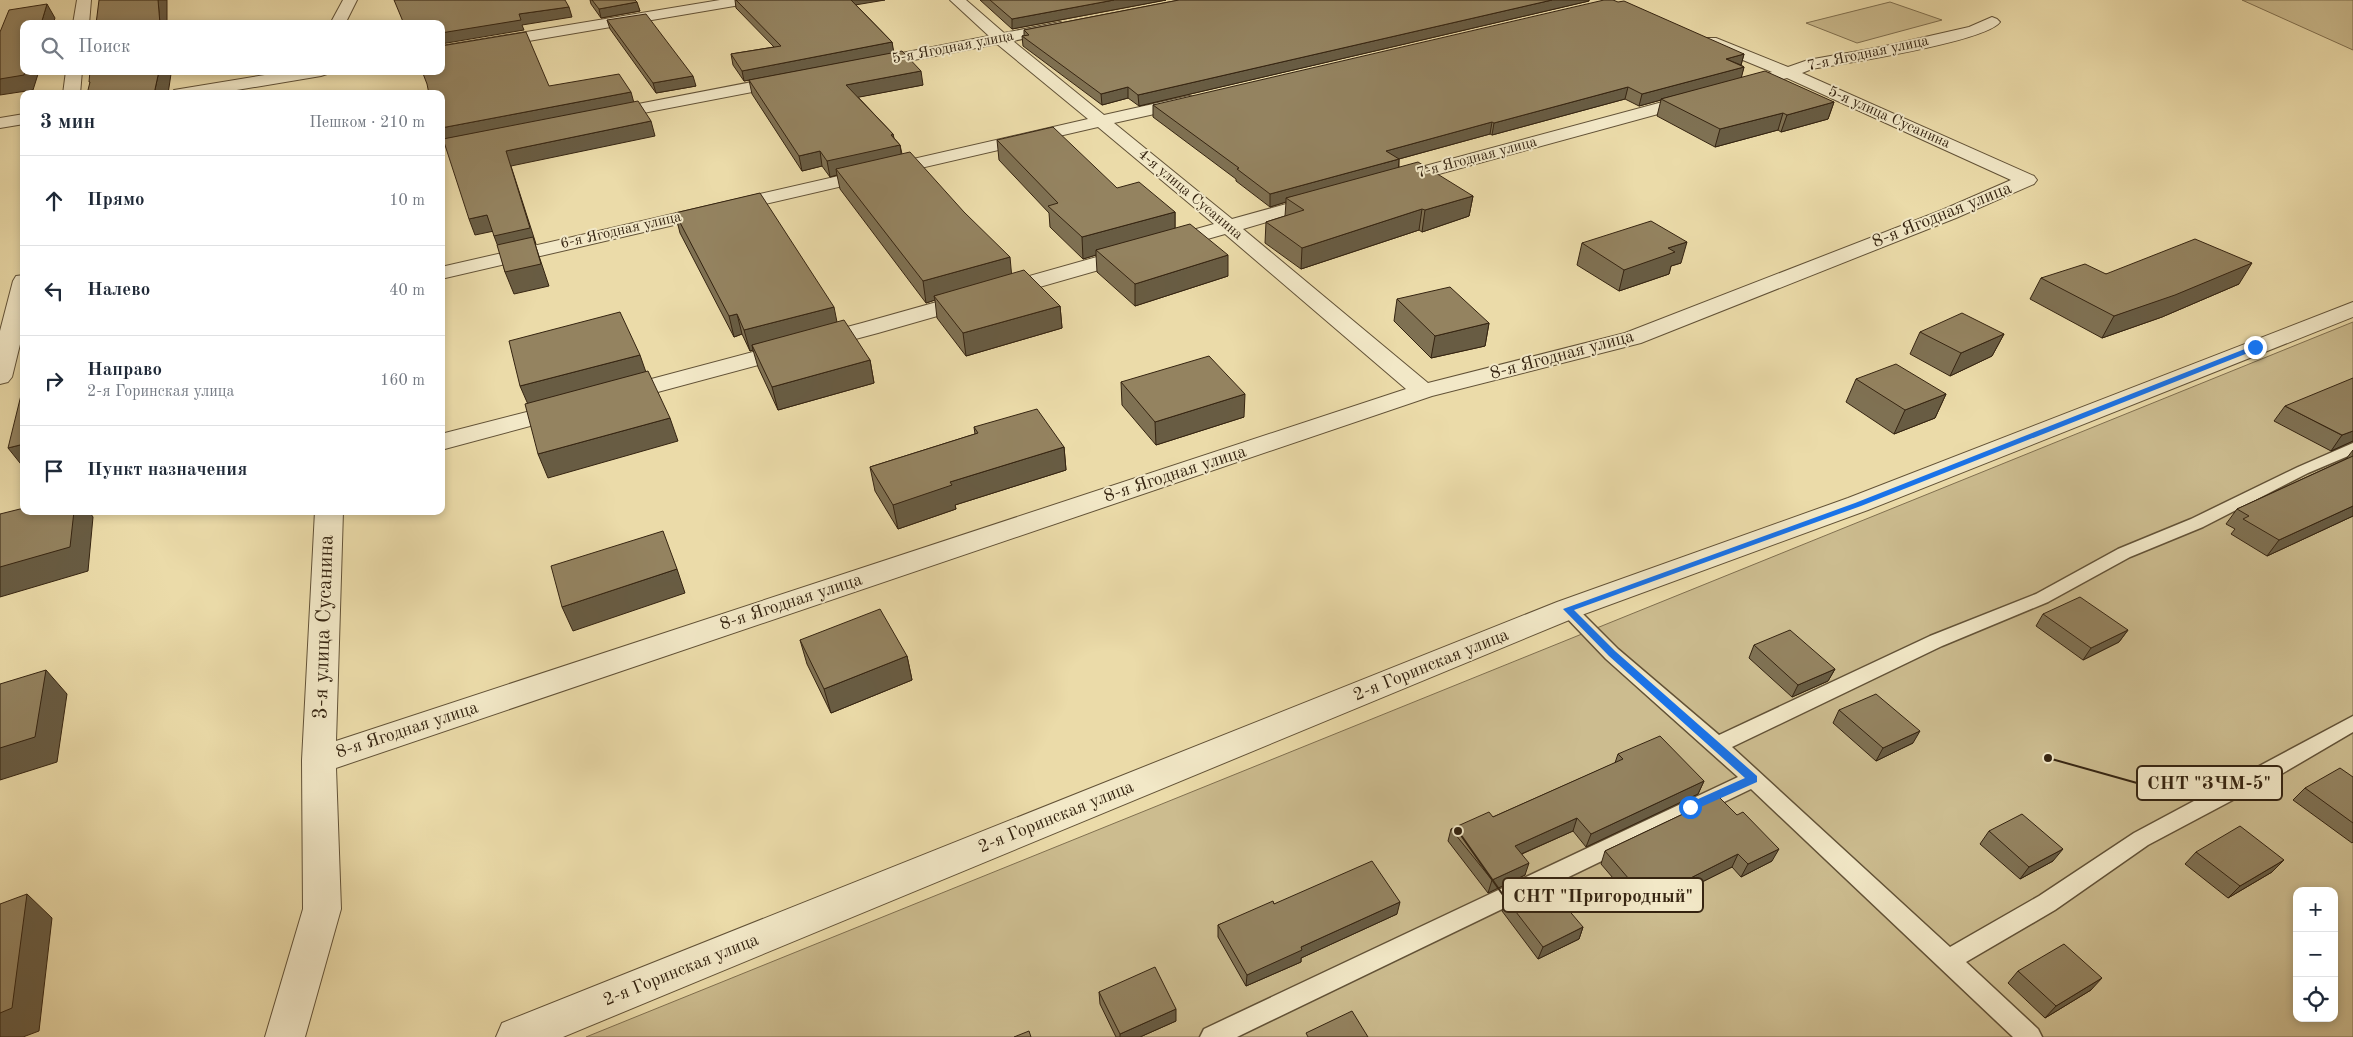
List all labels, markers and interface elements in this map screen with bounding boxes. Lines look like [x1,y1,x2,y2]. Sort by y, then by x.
search box [20,20,445,75]
street label: 5-я Ягодная улица [891,29,1016,67]
icon: search [38,34,66,62]
street label: 7-я Ягодная улица [1806,34,1931,74]
text: Поиск [78,38,130,57]
street label: 5-я улица Сусанина [1826,84,1953,152]
text: 3 мин [40,112,95,133]
text: Пешком · 210 m [309,115,425,131]
street label: 7-я Ягодная улица [1415,135,1539,181]
street label: 4-я улица Сусанина [1135,147,1246,244]
street label: 8-я Ягодная улица [1870,179,2014,251]
icon: ahead [40,187,68,215]
text: Прямо [87,191,145,210]
text: 10 m [389,193,425,209]
street label: 6-я Ягодная улица [559,210,683,252]
icon: left [40,277,68,305]
text: Налево [87,281,150,300]
text: 40 m [389,283,425,299]
street label: 8-я Ягодная улица [1488,327,1636,383]
route end [2244,336,2267,359]
text: Направо [87,361,162,380]
icon: right [40,367,68,395]
text: 160 m [380,373,425,389]
text: 2-я Горинская улица [87,384,235,400]
street label: 8-я Ягодная улица [1102,442,1248,505]
icon: arrive [40,457,68,485]
text: Пункт назначения [87,461,247,480]
street label: 3-я улица Сусанина [310,534,338,720]
street label: 8-я Ягодная улица [718,570,864,633]
street label: 2-я Горинская улица [1351,626,1511,704]
street label: 8-я Ягодная улица [334,698,480,761]
callout: СНТ "ЗЧМ-5" [2137,766,2282,800]
text: СНТ "ЗЧМ-5" [2147,775,2271,794]
street label: 2-я Горинская улица [976,778,1136,856]
route start [1679,796,1702,819]
callout: СНТ "Пригородный" [1503,878,1703,912]
map controls [2293,887,2338,1022]
button: + [2293,887,2338,932]
text: СНТ "Пригородный" [1513,888,1693,907]
street label: 2-я Горинская улица [601,931,761,1009]
button: − [2293,932,2338,977]
button: locate [2293,977,2338,1022]

